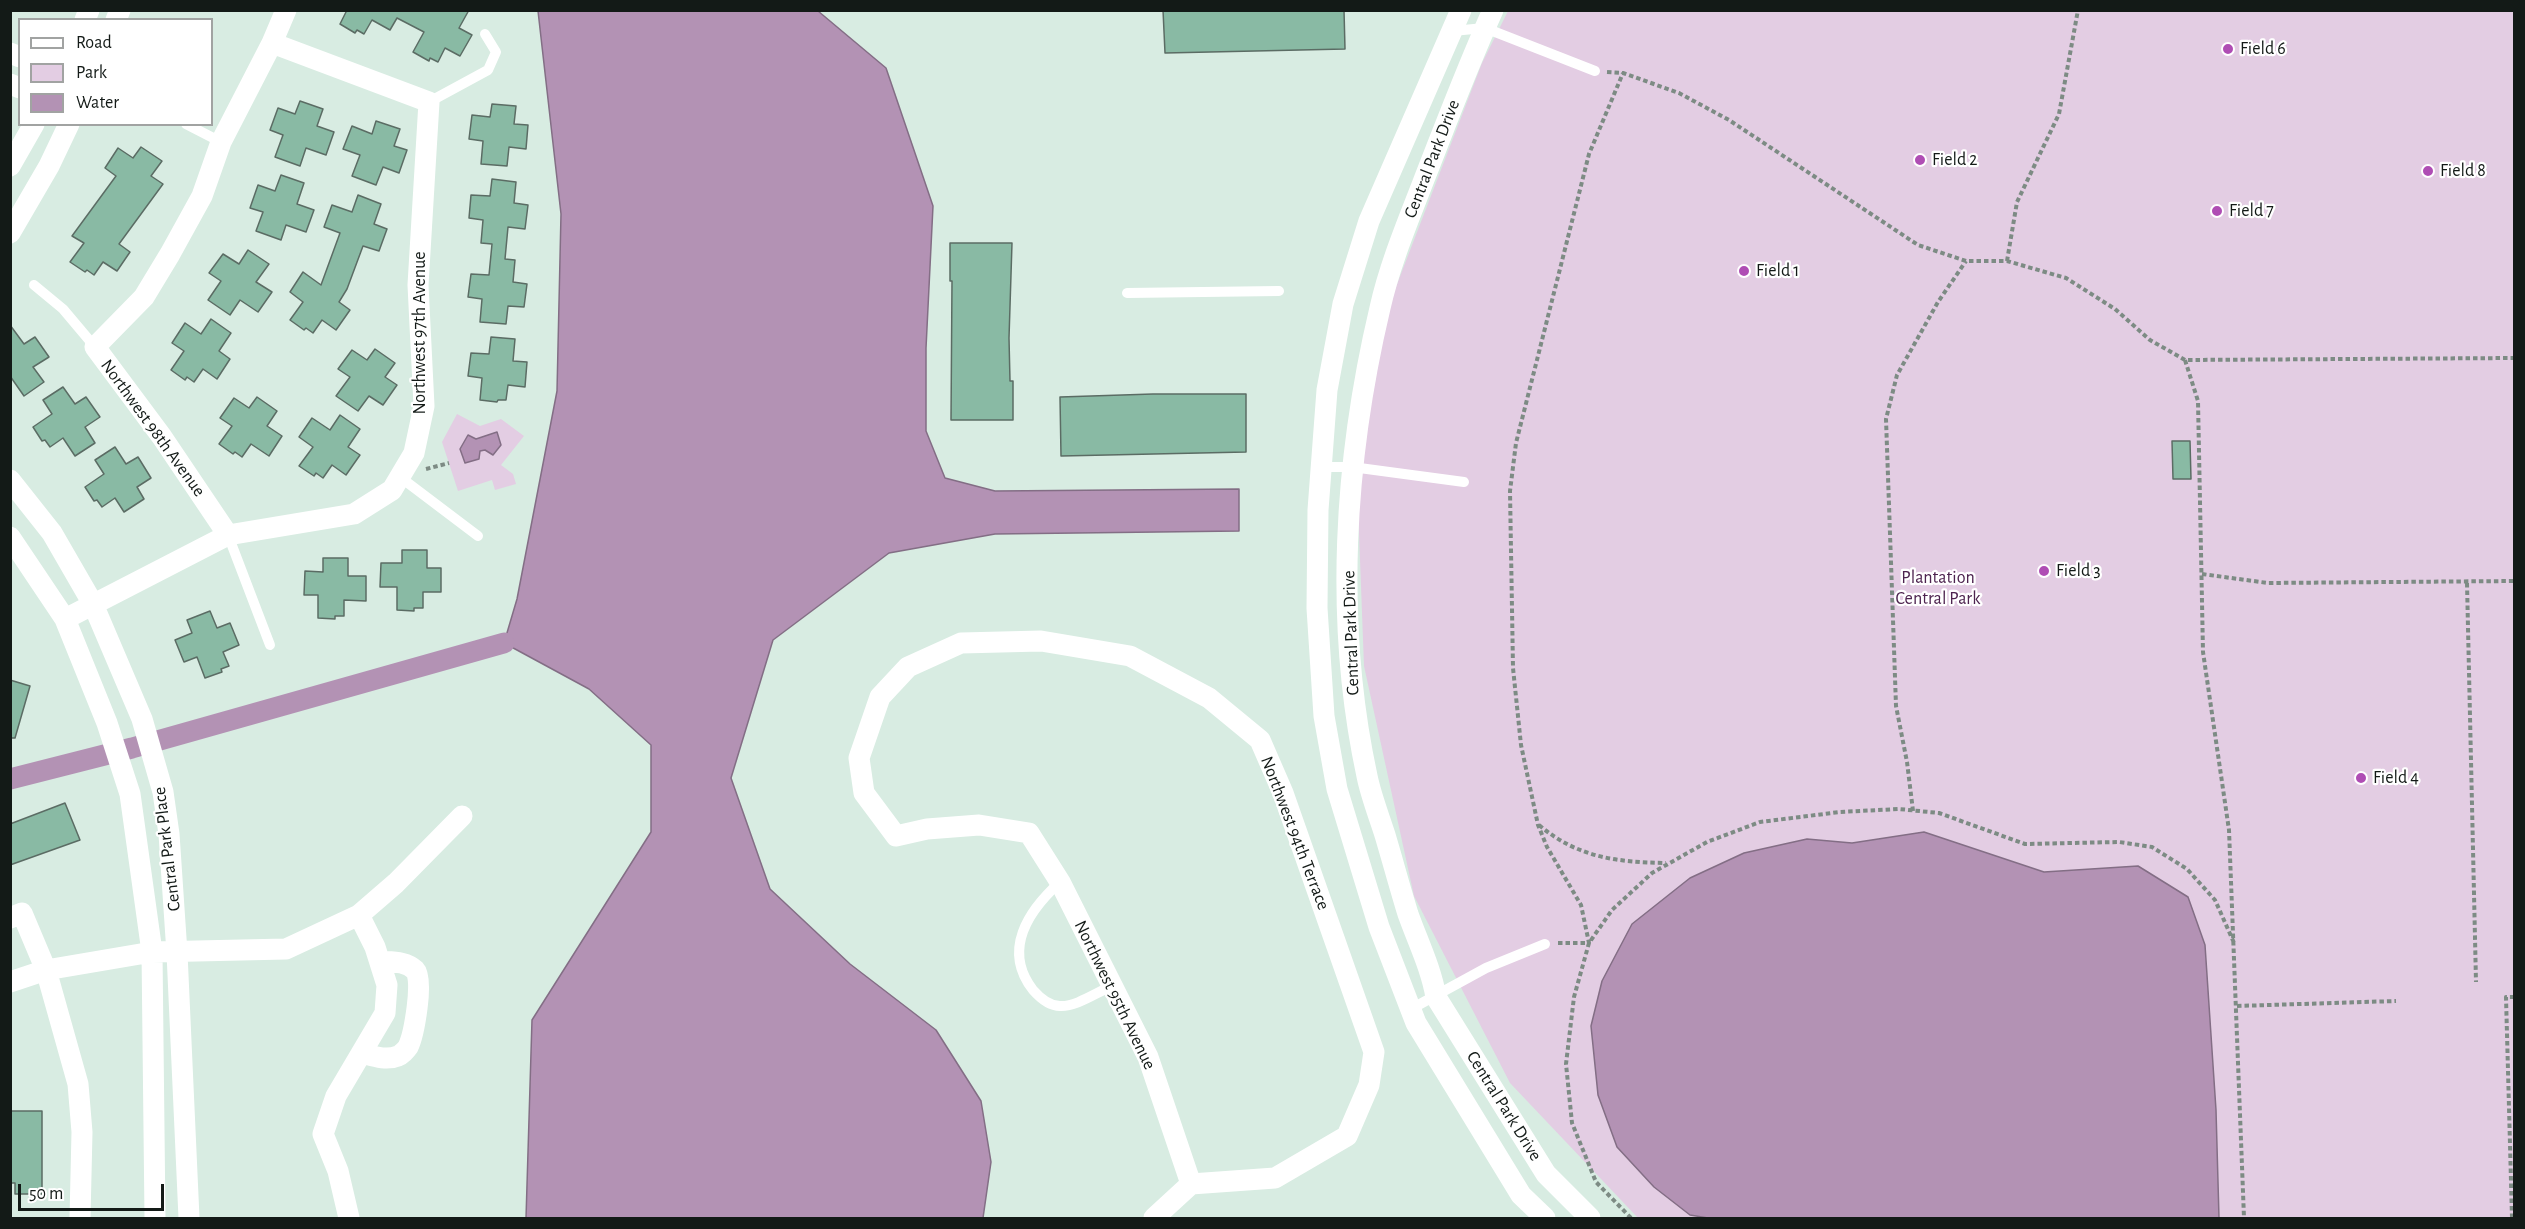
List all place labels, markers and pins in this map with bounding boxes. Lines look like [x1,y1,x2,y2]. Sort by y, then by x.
place label: Field 6 [2240,38,2286,60]
marker: Field 6 [2221,42,2235,56]
place label: Field 2 [1932,149,1977,171]
marker: Field 2 [1913,153,1927,167]
place label: Field 8 [2440,160,2486,182]
marker: Field 8 [2421,164,2435,178]
place label: Field 7 [2229,200,2274,222]
marker: Field 7 [2210,204,2224,218]
place label: Field 1 [1756,260,1799,282]
marker: Field 1 [1737,264,1751,278]
place label: Field 3 [2056,560,2101,582]
marker: Field 3 [2037,564,2051,578]
place label: Field 4 [2373,767,2419,789]
marker: Field 4 [2354,771,2368,785]

